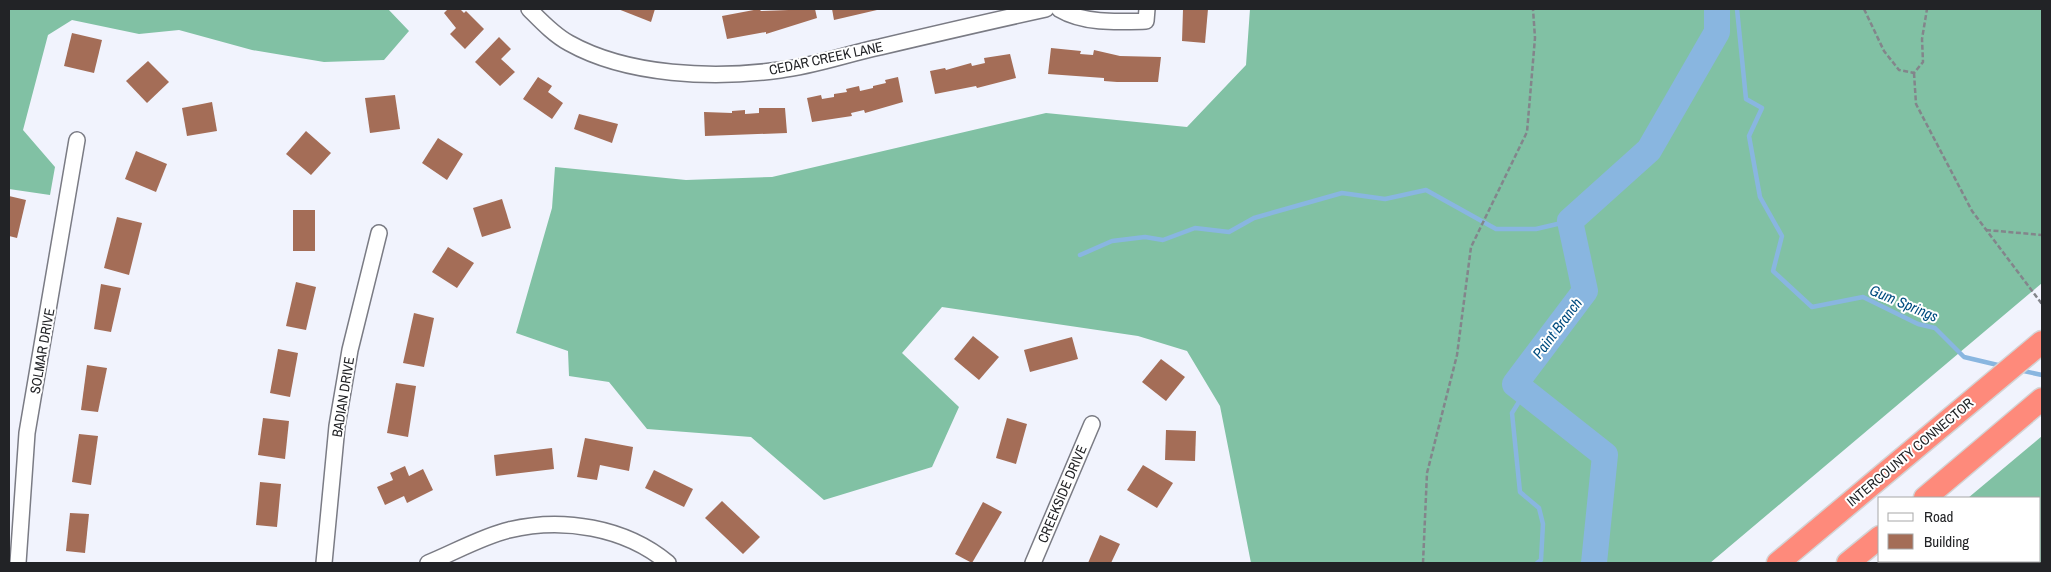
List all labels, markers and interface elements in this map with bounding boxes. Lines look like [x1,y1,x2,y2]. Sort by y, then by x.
street label: CEDAR CREEK LANE [767,37,885,79]
water label: Gum Springs [1867,279,1941,327]
water label: Paint Branch [1527,293,1587,363]
street label: SOLMAR DRIVE [26,307,58,395]
street label: BADIAN DRIVE [328,356,358,438]
street label: INTERCOUNTY CONNECTOR [1843,394,1977,510]
street label: CREEKSIDE DRIVE [1033,442,1091,546]
legend [1878,497,2041,562]
text: Road [1924,506,1953,527]
text: Building [1924,531,1969,552]

